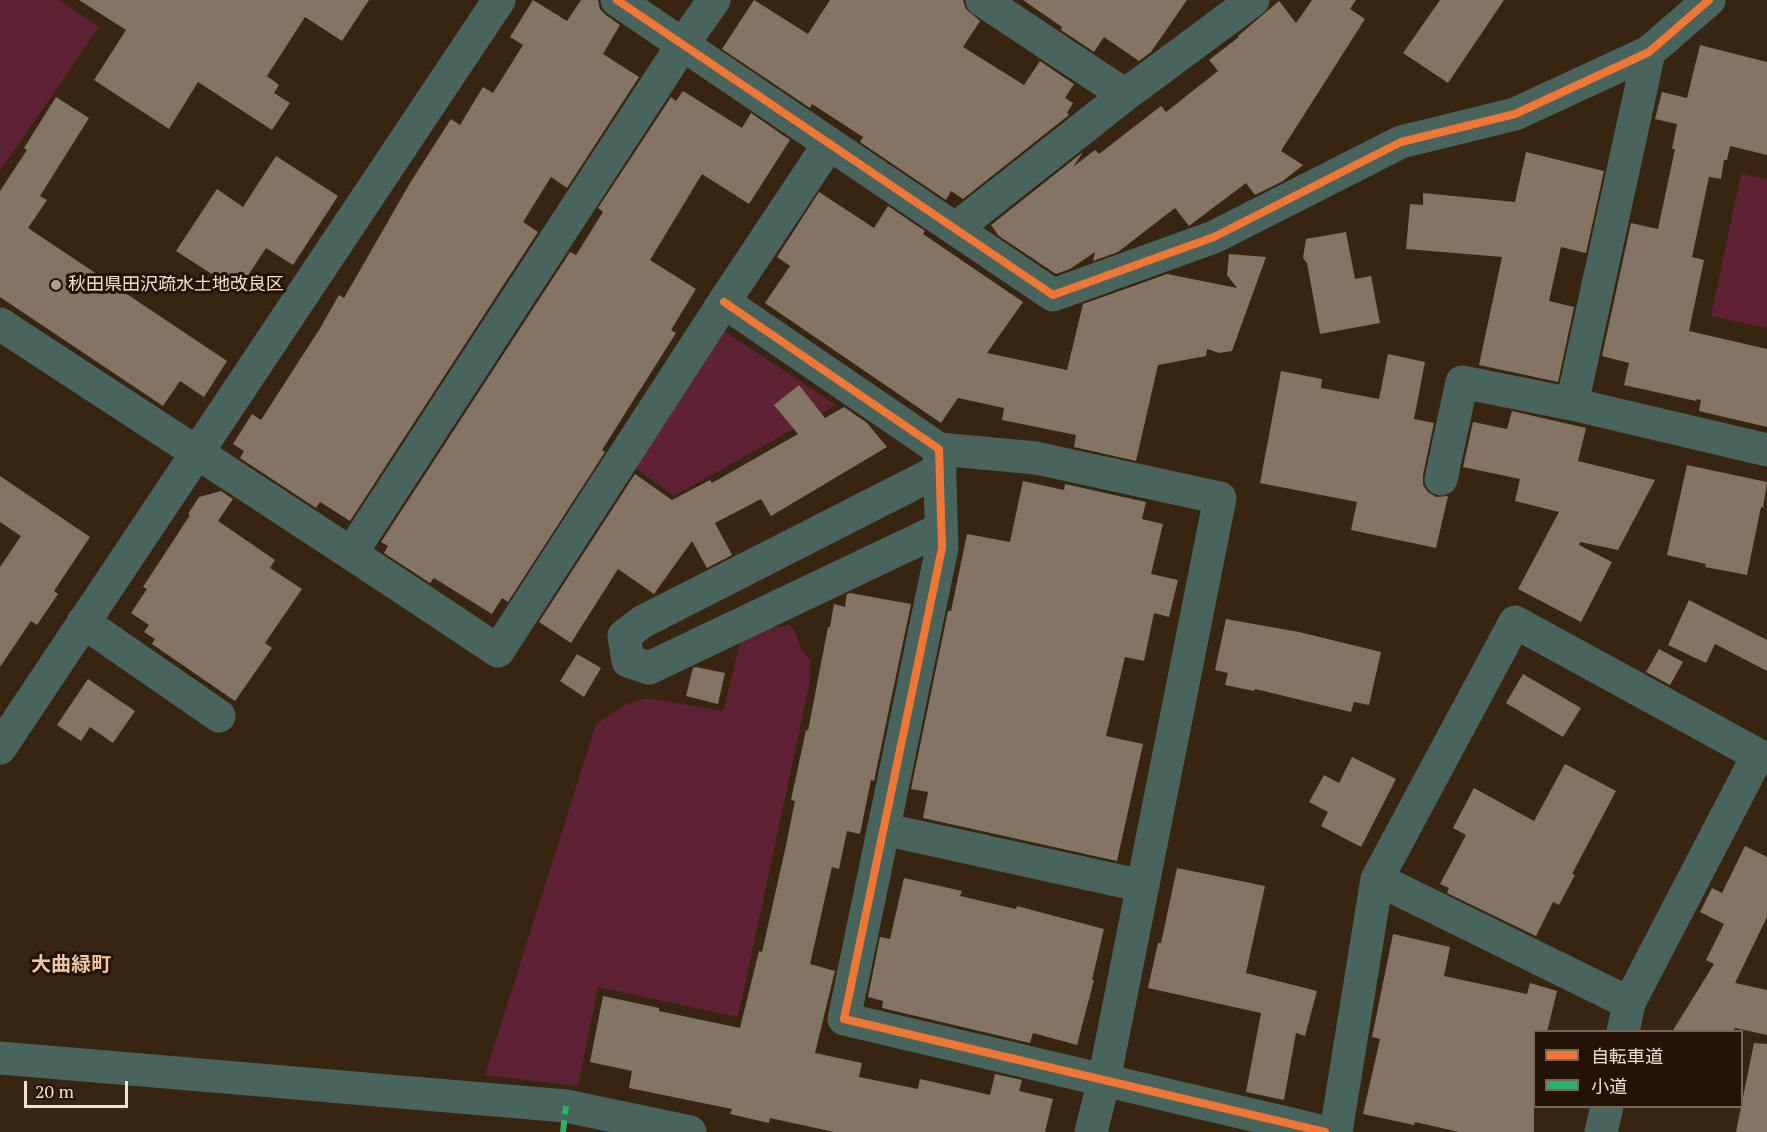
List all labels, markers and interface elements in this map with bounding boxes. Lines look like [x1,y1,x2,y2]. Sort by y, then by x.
place label: 秋田県田沢疏水土地改良区 [68,274,284,296]
marker: 秋田県田沢疏水土地改良区 [49,278,63,292]
district label: 大曲緑町 [31,953,111,977]
legend [1533,1030,1743,1108]
text: 自転車道 [1591,1044,1663,1068]
scale bar [27,1069,130,1107]
text: 小道 [1591,1074,1627,1098]
text: 20 m [35,1079,74,1103]

